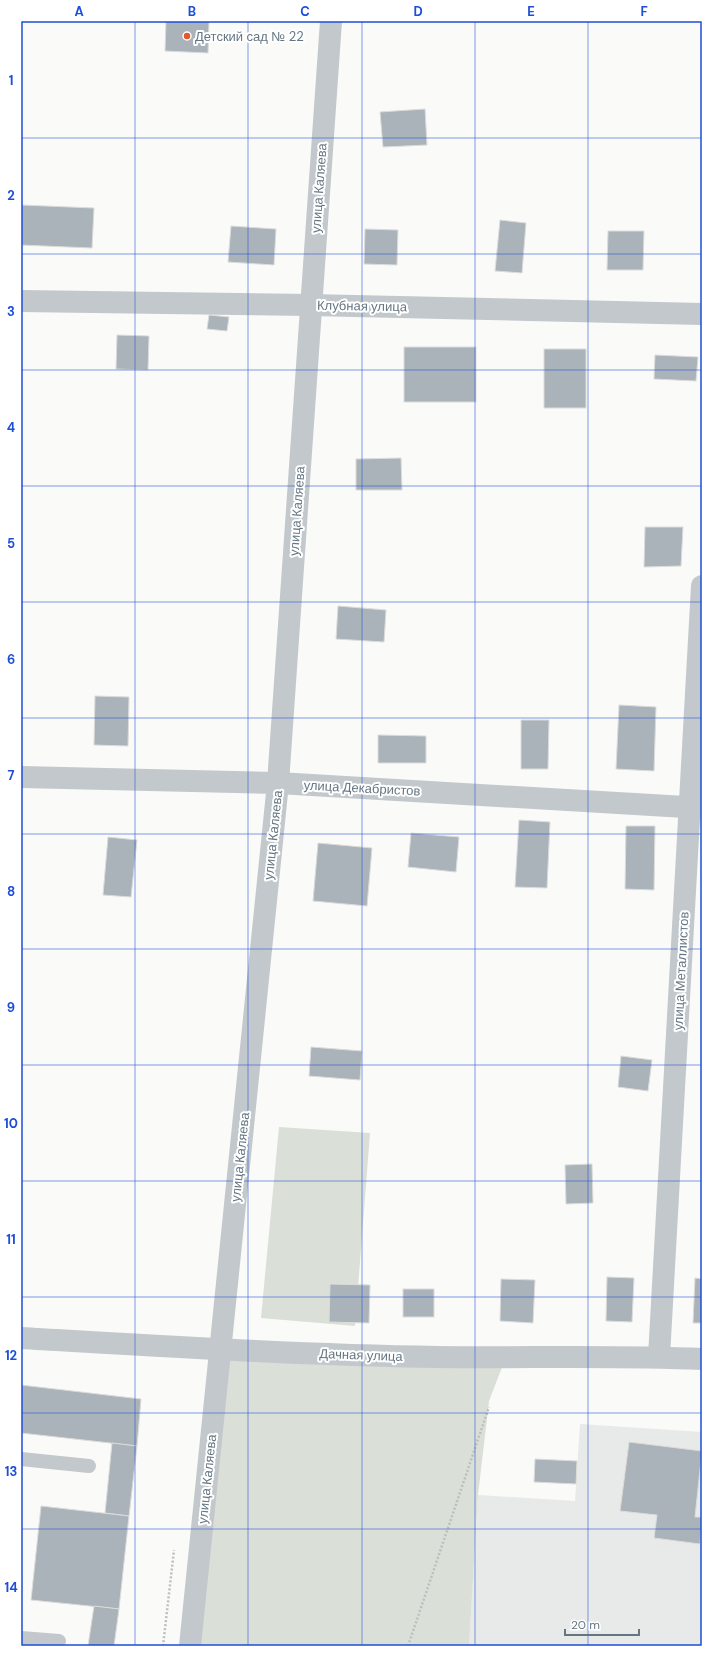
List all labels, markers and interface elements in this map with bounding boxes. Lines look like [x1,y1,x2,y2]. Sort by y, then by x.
text: A [74,3,84,20]
text: B [188,3,196,20]
text: C [300,3,310,20]
text: D [413,3,423,20]
text: E [527,3,535,20]
text: F [640,3,648,20]
place label: Детский сад № 22 [195,28,304,45]
marker: Детский сад № 22 [182,31,192,41]
text: 1 [9,72,13,89]
street label: улица Каляева [307,142,331,233]
text: 2 [7,187,15,204]
street label: Клубная улица [317,297,408,315]
text: 3 [7,303,15,320]
text: 4 [7,419,15,436]
street label: улица Каляева [285,465,309,556]
text: 5 [7,535,15,552]
text: 6 [7,651,15,668]
text: 7 [8,767,15,784]
street label: улица Декабристов [303,776,421,800]
street label: улица Каляева [260,789,286,881]
text: 8 [7,883,15,900]
street label: улица Металлистов [669,911,693,1031]
text: 9 [7,999,15,1016]
street label: улица Каляева [227,1111,253,1203]
text: 10 [4,1115,18,1132]
text: 11 [6,1231,16,1248]
street label: Дачная улица [319,1345,404,1365]
text: 12 [5,1347,17,1364]
street label: улица Каляева [194,1433,220,1525]
text: 13 [5,1463,17,1480]
text: 14 [4,1579,18,1596]
scale bar [565,1611,639,1637]
text: 20 m [571,1617,600,1633]

